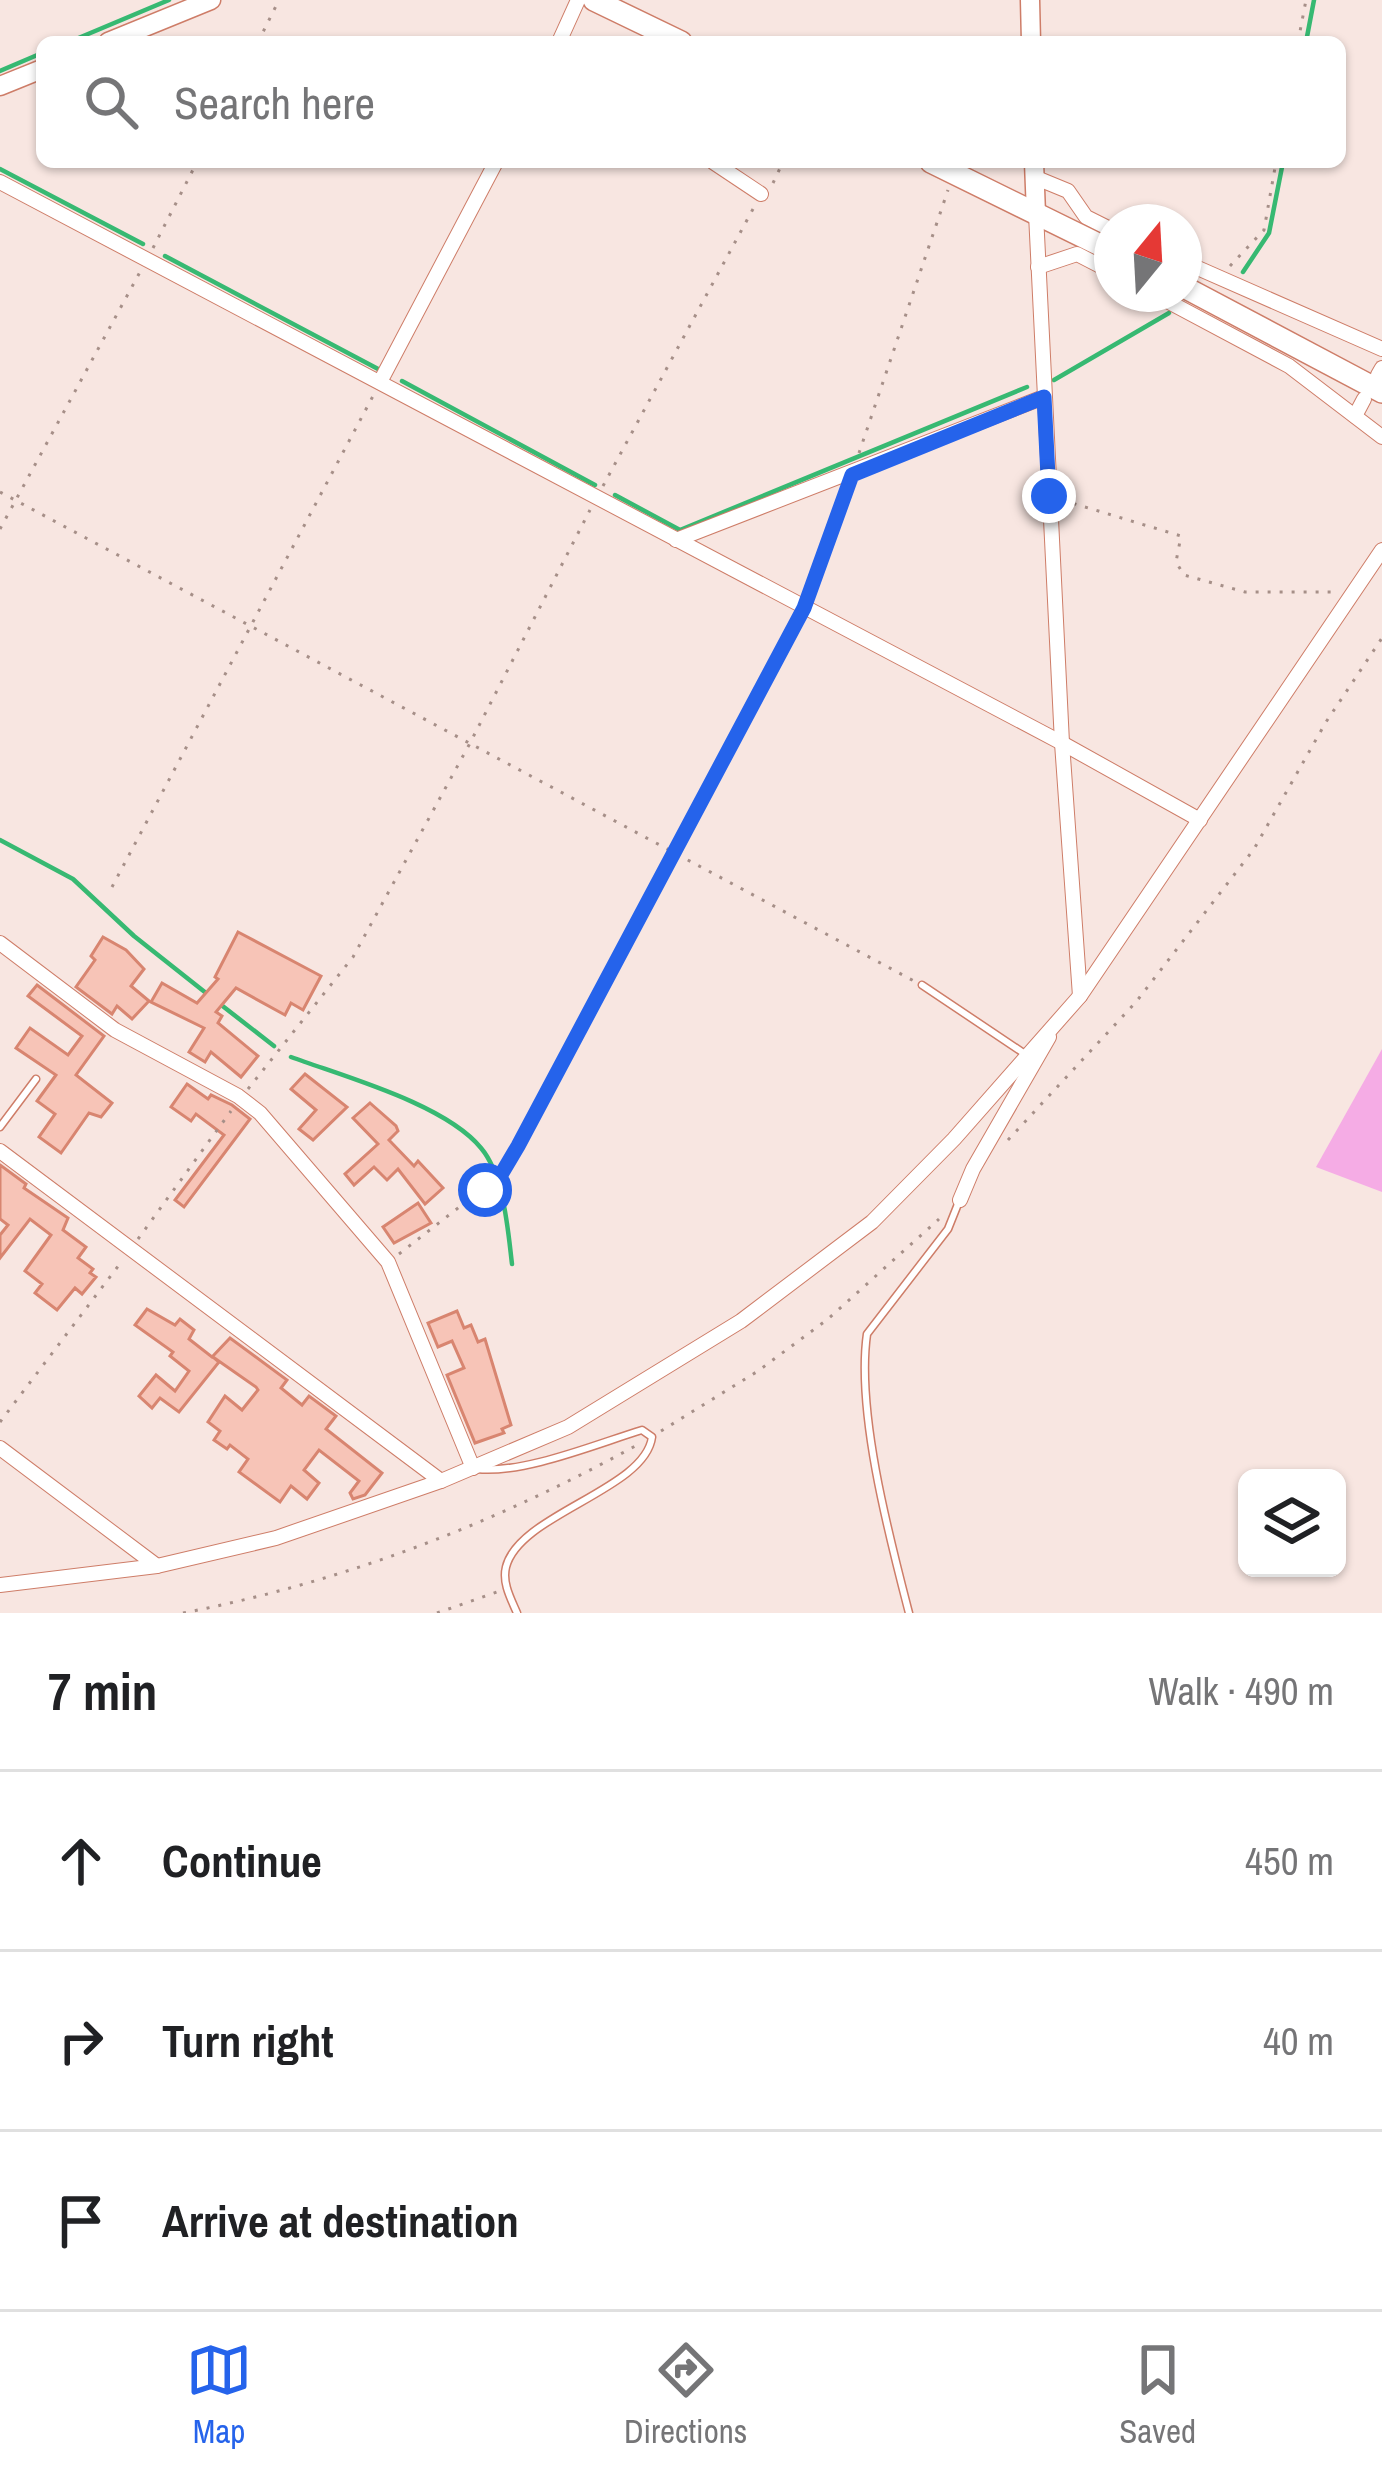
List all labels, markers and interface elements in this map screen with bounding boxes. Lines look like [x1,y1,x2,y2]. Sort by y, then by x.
search box [36,36,1346,168]
icon: search [78,69,144,135]
text: Search here [174,72,375,133]
north arrow [1094,204,1202,312]
route end [1022,469,1076,523]
route start [458,1163,512,1217]
map controls [1238,1469,1346,1577]
button: layers [1238,1469,1346,1577]
text: 7 min [48,1657,157,1726]
text: Walk · 490 m [1149,1665,1334,1717]
icon: ahead [48,1828,114,1894]
text: Continue [162,1830,322,1891]
text: 450 m [1245,1835,1334,1887]
icon: right [48,2008,114,2074]
text: Turn right [162,2010,334,2071]
text: 40 m [1263,2015,1334,2067]
icon: arrive [48,2188,114,2254]
text: Arrive at destination [162,2190,519,2251]
tab: Map [186,2337,252,2453]
tab: Directions [624,2337,747,2453]
tab: Saved [1119,2337,1196,2453]

